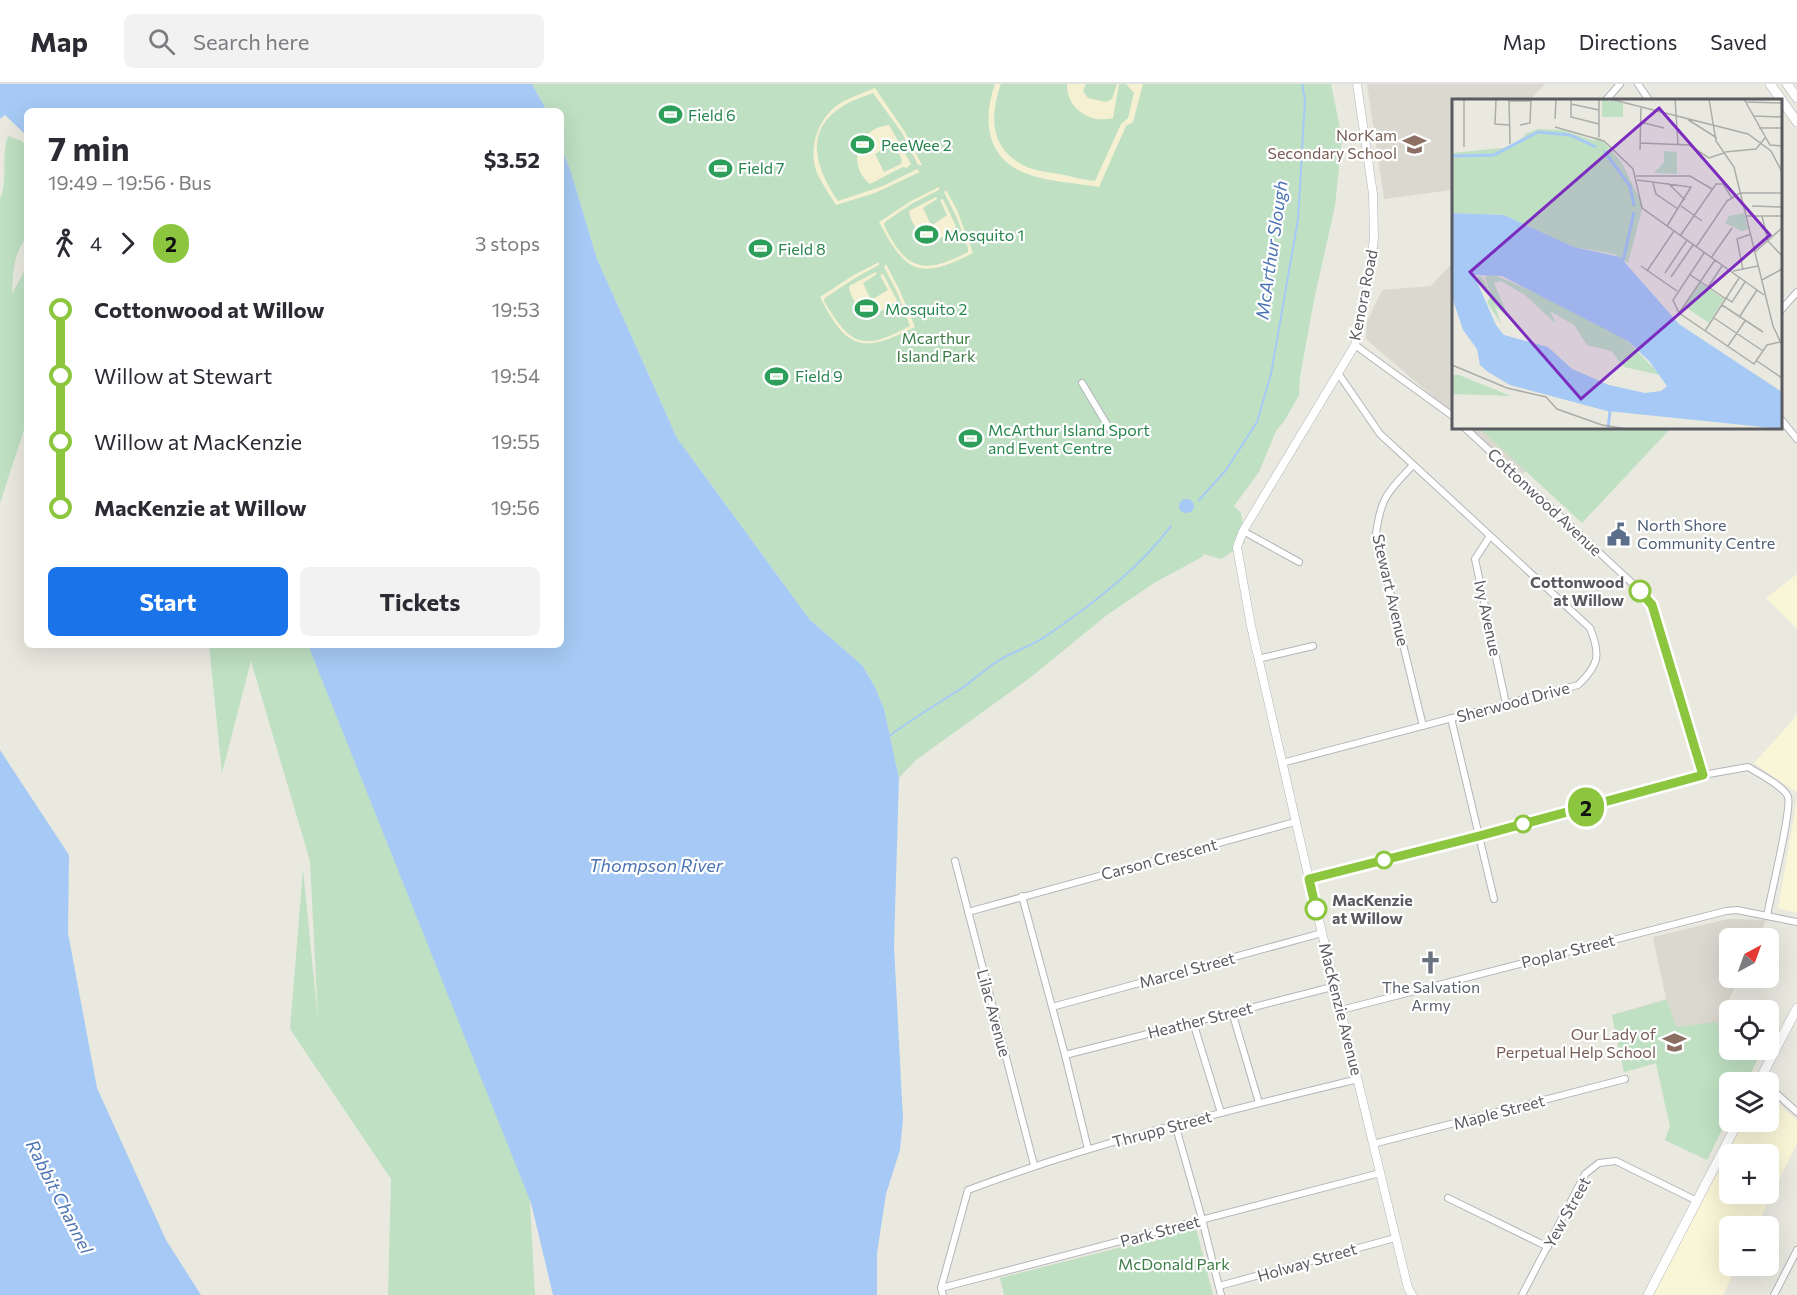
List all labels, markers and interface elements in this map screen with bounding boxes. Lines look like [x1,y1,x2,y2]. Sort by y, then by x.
search box [124,14,544,68]
text: Map [30,24,88,58]
icon: search [145,25,178,58]
text: Search here [193,28,309,55]
text: Map [1503,29,1546,54]
text: Directions [1579,29,1677,54]
text: Saved [1710,29,1767,54]
inset map [1452,99,1782,429]
sports icon: Field 6 [657,102,683,128]
place label: Field 6 [688,105,736,124]
place label: NorKam Secondary School [1268,125,1397,162]
text: 7 min [48,127,130,168]
school or university icon: NorKam Secondary School [1402,131,1428,157]
sports icon: PeeWee 2 [850,132,876,158]
place label: PeeWee 2 [881,135,952,154]
text: $3.52 [484,146,540,173]
sports icon: Field 7 [707,155,733,181]
place label: Field 7 [738,158,785,177]
text: 19:49 – 19:56 · Bus [48,170,212,194]
water label: McArthur Slough [1250,179,1292,321]
sports icon: Mosquito 1 [913,222,939,248]
place label: Mosquito 1 [944,225,1024,244]
icon: walk [48,227,81,260]
icon: forward [111,227,144,260]
text: 4 [90,231,102,255]
text: 2 [165,231,177,256]
text: 3 stops [475,231,540,255]
sports icon: Field 8 [747,236,773,262]
place label: Field 8 [778,239,826,258]
street label: Kenora Road [1344,248,1381,342]
text: Cottonwood at Willow [94,296,325,323]
sports icon: Mosquito 2 [854,296,880,322]
text: 19:53 [492,297,540,321]
place label: Mosquito 2 [885,299,967,318]
park label: Mcarthur Island Park [896,328,976,365]
text: Willow at Stewart [94,362,272,389]
text: 19:54 [491,363,540,387]
sports icon: Field 9 [764,363,790,389]
place label: Field 9 [795,366,843,385]
place label: McArthur Island Sport and Event Centre [988,420,1150,457]
sports icon: McArthur Island Sport and Event Centre [957,426,983,452]
text: Willow at MacKenzie [94,428,302,455]
text: 19:55 [492,429,540,453]
street label: Cottonwood Avenue [1484,444,1606,559]
text: MacKenzie at Willow [94,494,306,521]
text: 19:56 [491,495,540,519]
place label: North Shore Community Centre [1637,515,1775,552]
public building icon: North Shore Community Centre [1606,521,1632,547]
street label: Stewart Avenue [1369,532,1414,648]
button: Start [48,567,288,636]
button: Tickets [300,567,540,636]
place label: Cottonwood at Willow [1530,572,1625,609]
street label: Ivy Avenue [1471,578,1506,658]
marker: Cottonwood at Willow [1629,580,1651,602]
street label: Sherwood Drive [1454,677,1571,726]
line badge: 2 [1566,788,1606,826]
text: 2 [1580,795,1592,820]
unlabelled marker [1514,815,1532,833]
street label: Carson Crescent [1099,834,1219,883]
unlabelled marker [1375,851,1393,869]
water label: Thompson River [589,854,724,876]
place label: MacKenzie at Willow [1332,890,1413,927]
marker: MacKenzie at Willow [1305,898,1327,920]
north arrow [1719,928,1779,988]
map controls [1719,928,1779,1276]
street label: Poplar Street [1519,930,1617,971]
street label: MacKenzie Avenue [1316,941,1367,1077]
street label: Marcel Street [1137,948,1237,991]
church icon: The Salvation Army [1418,949,1444,975]
street label: Lilac Avenue [974,967,1015,1059]
place label: The Salvation Army [1382,977,1480,1014]
street label: Heather Street [1145,997,1255,1042]
button: locate [1719,1000,1779,1060]
place label: Our Lady of Perpetual Help School [1496,1024,1657,1061]
school or university icon: Our Lady of Perpetual Help School [1661,1030,1687,1056]
button: layers [1719,1072,1779,1132]
street label: Maple Street [1451,1090,1547,1133]
street label: Thrupp Street [1110,1106,1214,1151]
water label: Rabbit Channel [22,1136,98,1258]
button: + [1719,1144,1779,1204]
street label: Yew Street [1539,1173,1594,1251]
street label: Park Street [1118,1211,1202,1250]
button: − [1719,1216,1779,1276]
street label: Holway Street [1255,1238,1359,1285]
park label: McDonald Park [1118,1254,1230,1273]

